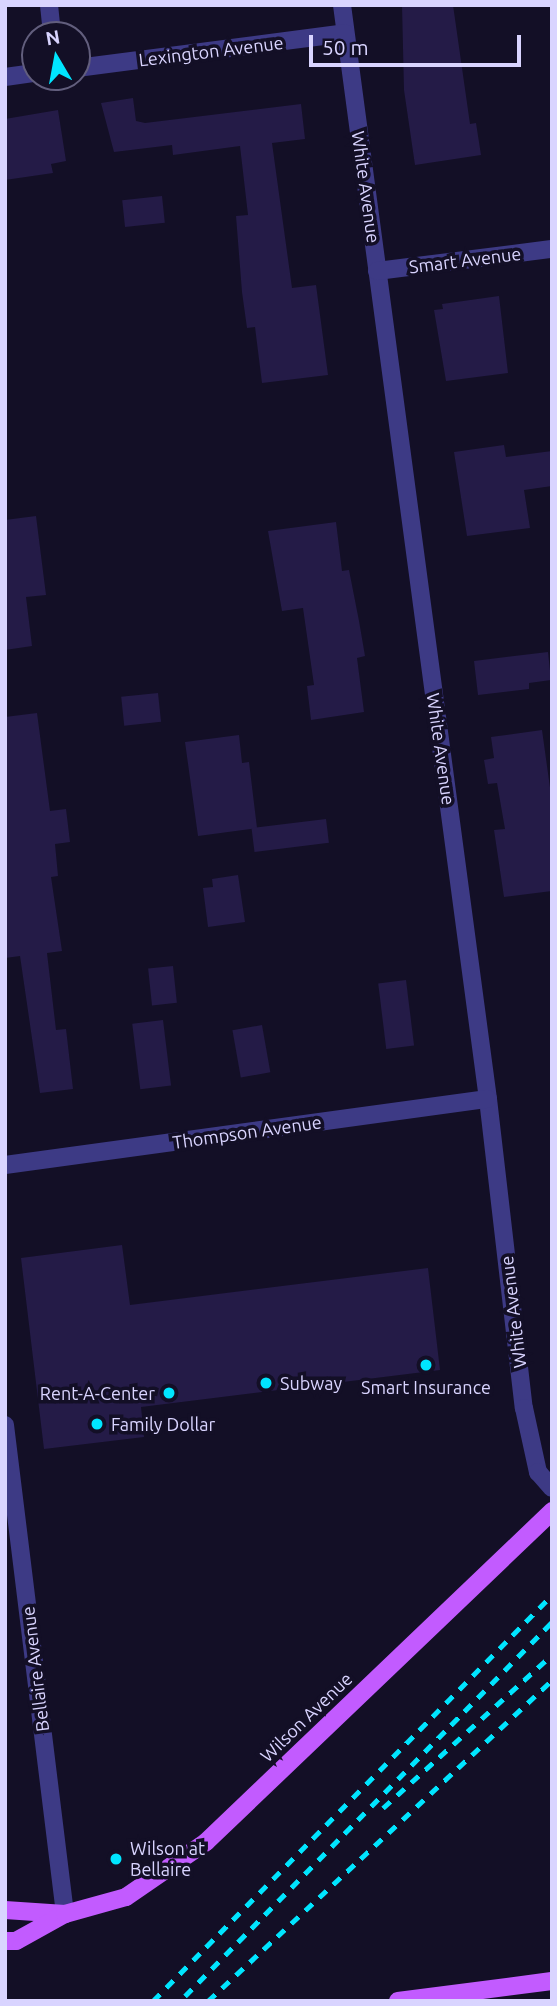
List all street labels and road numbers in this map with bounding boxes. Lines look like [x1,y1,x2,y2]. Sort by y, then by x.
street label: Lexington Avenue [137,31,285,71]
street label: White Avenue [347,130,385,244]
street label: Smart Avenue [408,242,522,278]
street label: White Avenue [422,692,460,806]
street label: Thompson Avenue [171,1111,323,1153]
street label: White Avenue [495,1255,531,1369]
street label: Bellaire Avenue [17,1605,53,1733]
street label: Wilson Avenue [256,1668,356,1766]

